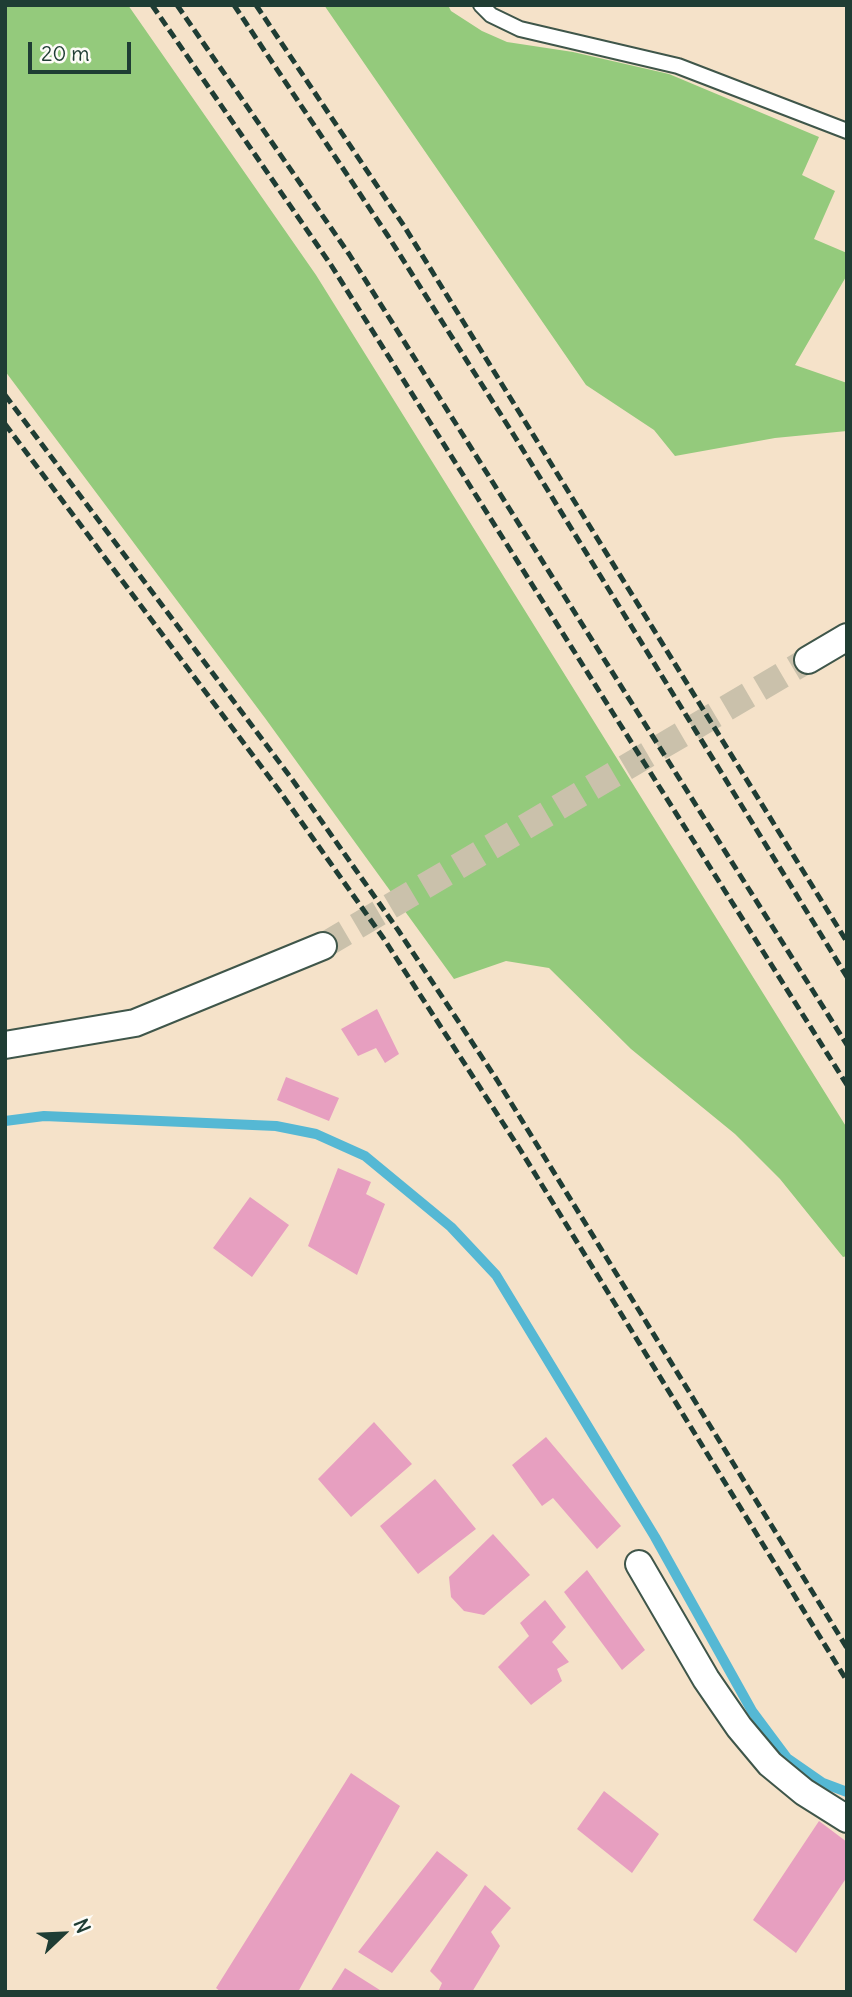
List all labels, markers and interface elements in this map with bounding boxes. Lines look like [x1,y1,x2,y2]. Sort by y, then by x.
scale bar [32,28,135,72]
text: 20 m [41,40,90,67]
north arrow [28,1899,98,1969]
text: N [69,1915,96,1937]

